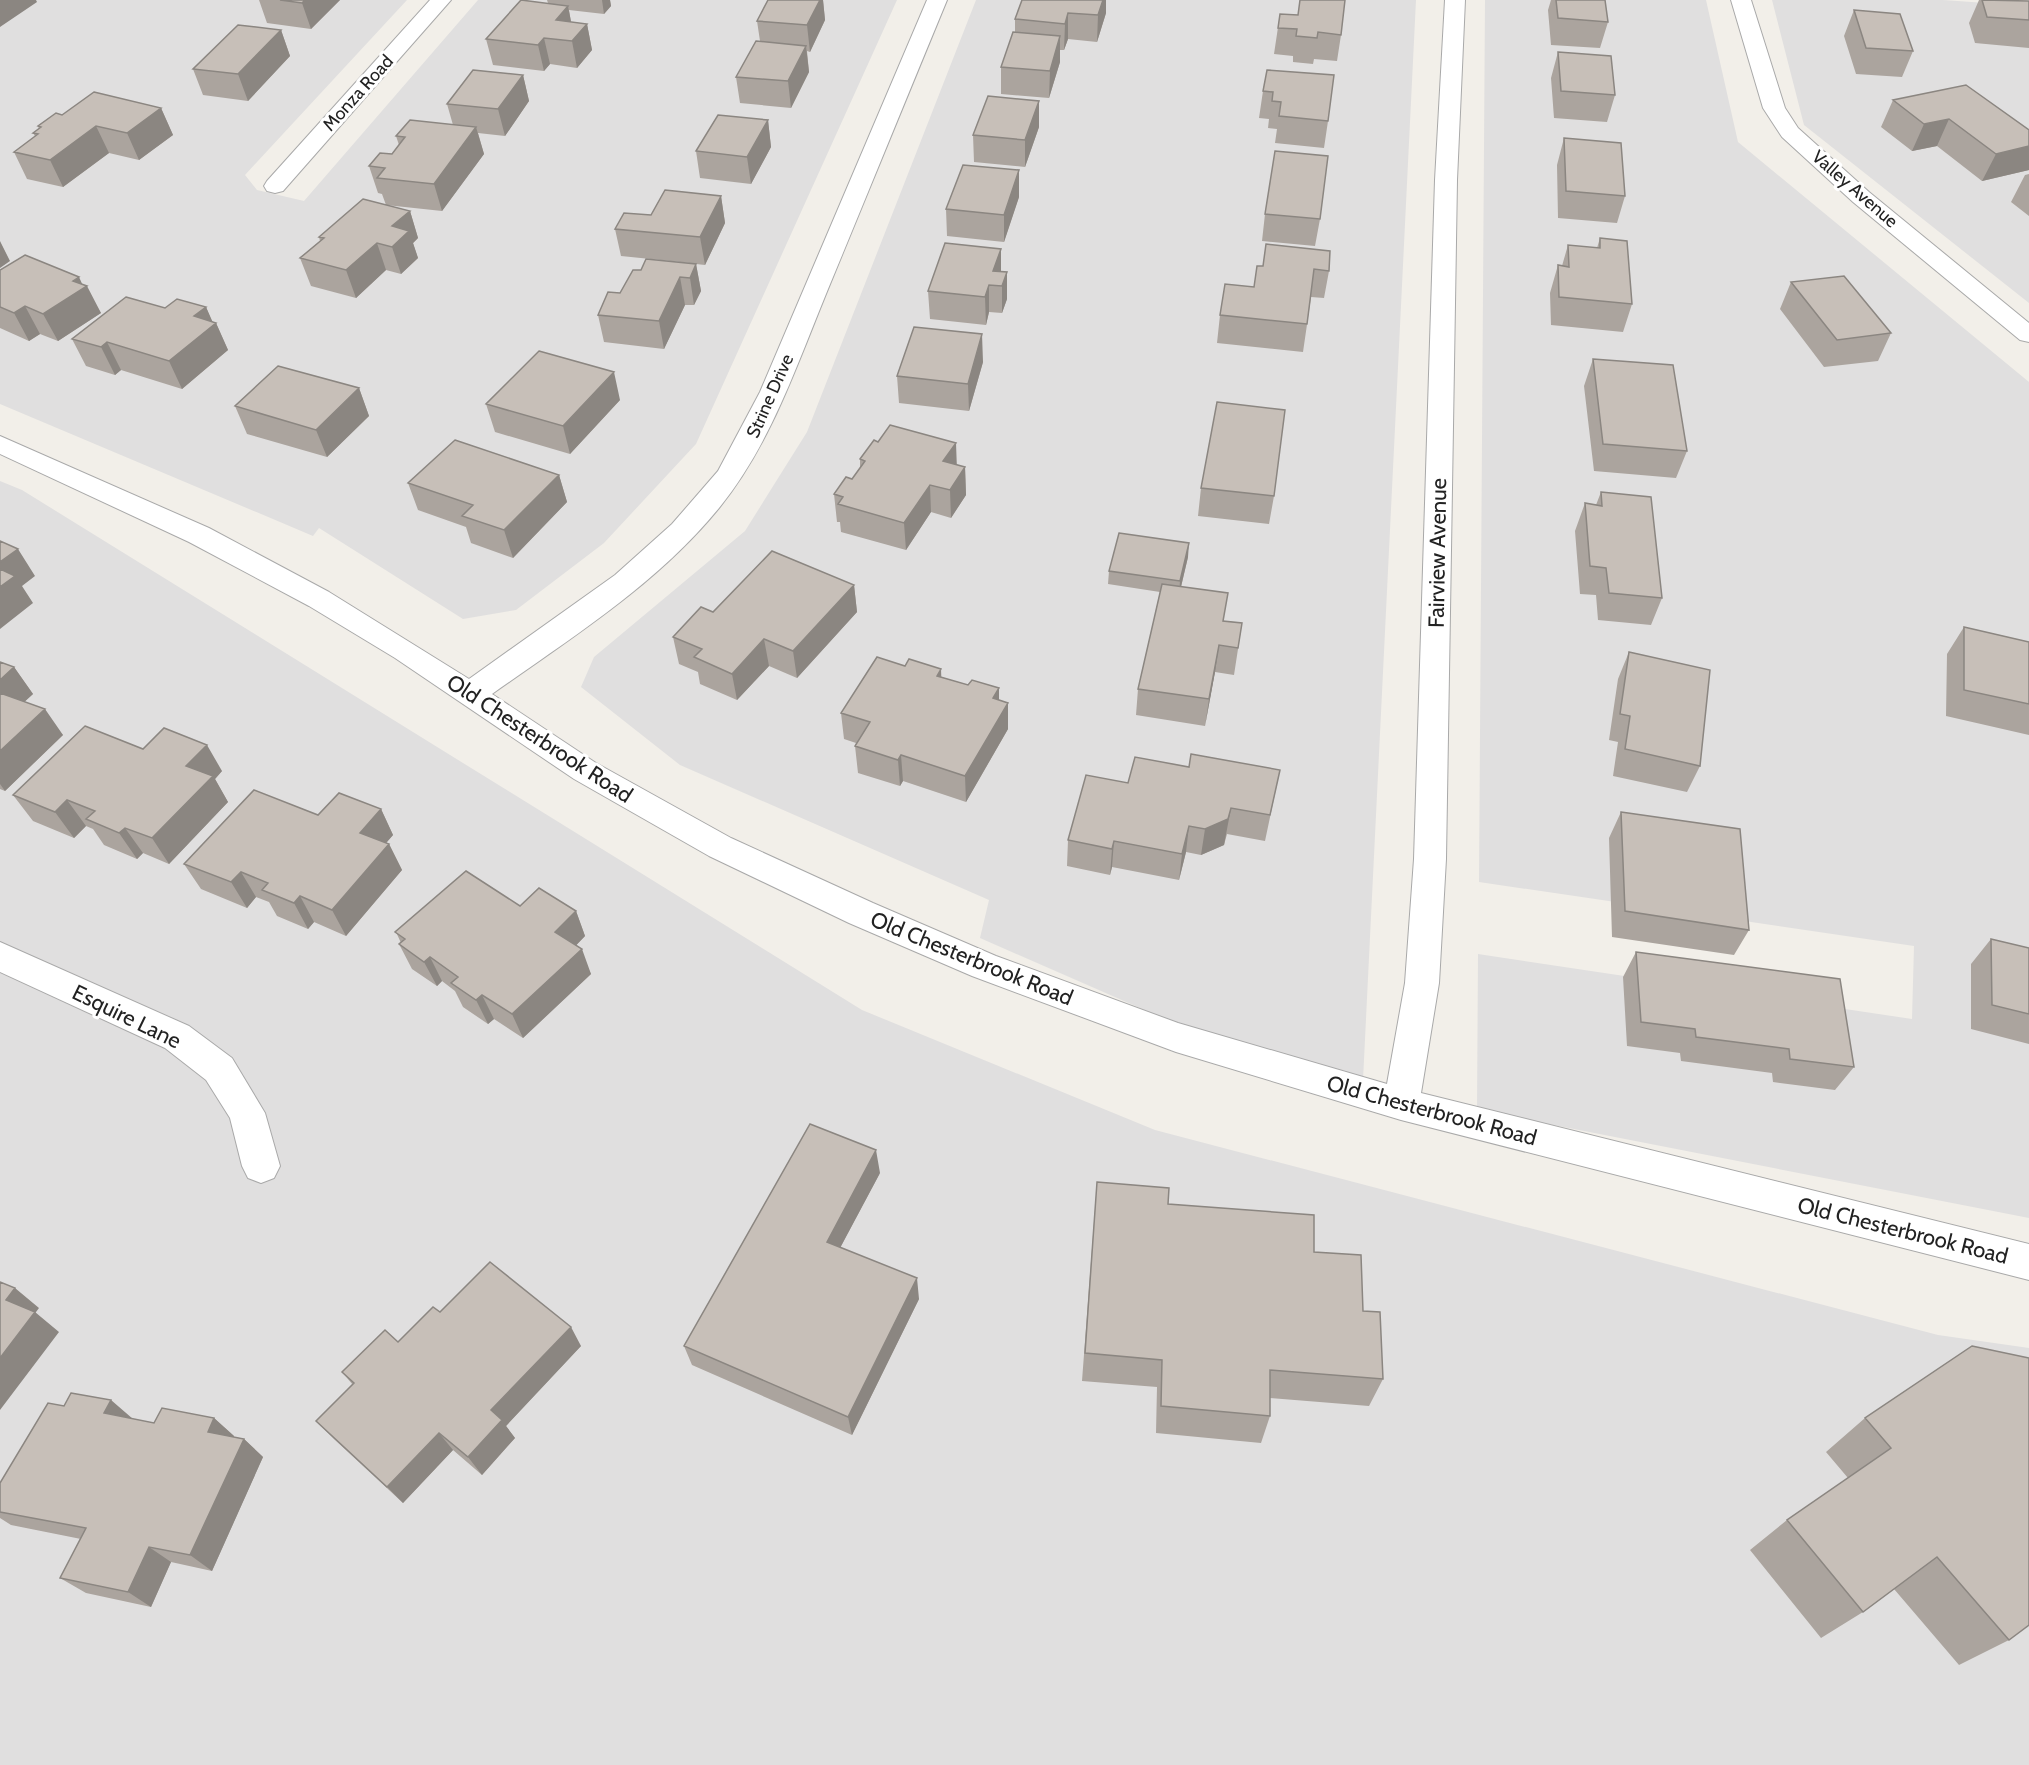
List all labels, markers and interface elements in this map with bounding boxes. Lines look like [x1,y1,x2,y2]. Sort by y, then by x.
street label: Monza Road [318,50,398,136]
street label: Valley Avenue [1808,146,1902,232]
street label: Strine Drive [742,351,798,441]
street label: Fairview Avenue [1423,478,1452,628]
street label: Old Chesterbrook Road [442,668,638,809]
street label: Old Chesterbrook Road [867,905,1077,1011]
street label: Esquire Lane [68,979,186,1054]
street label: Old Chesterbrook Road [1324,1069,1540,1151]
street label: Old Chesterbrook Road [1795,1191,2011,1270]

